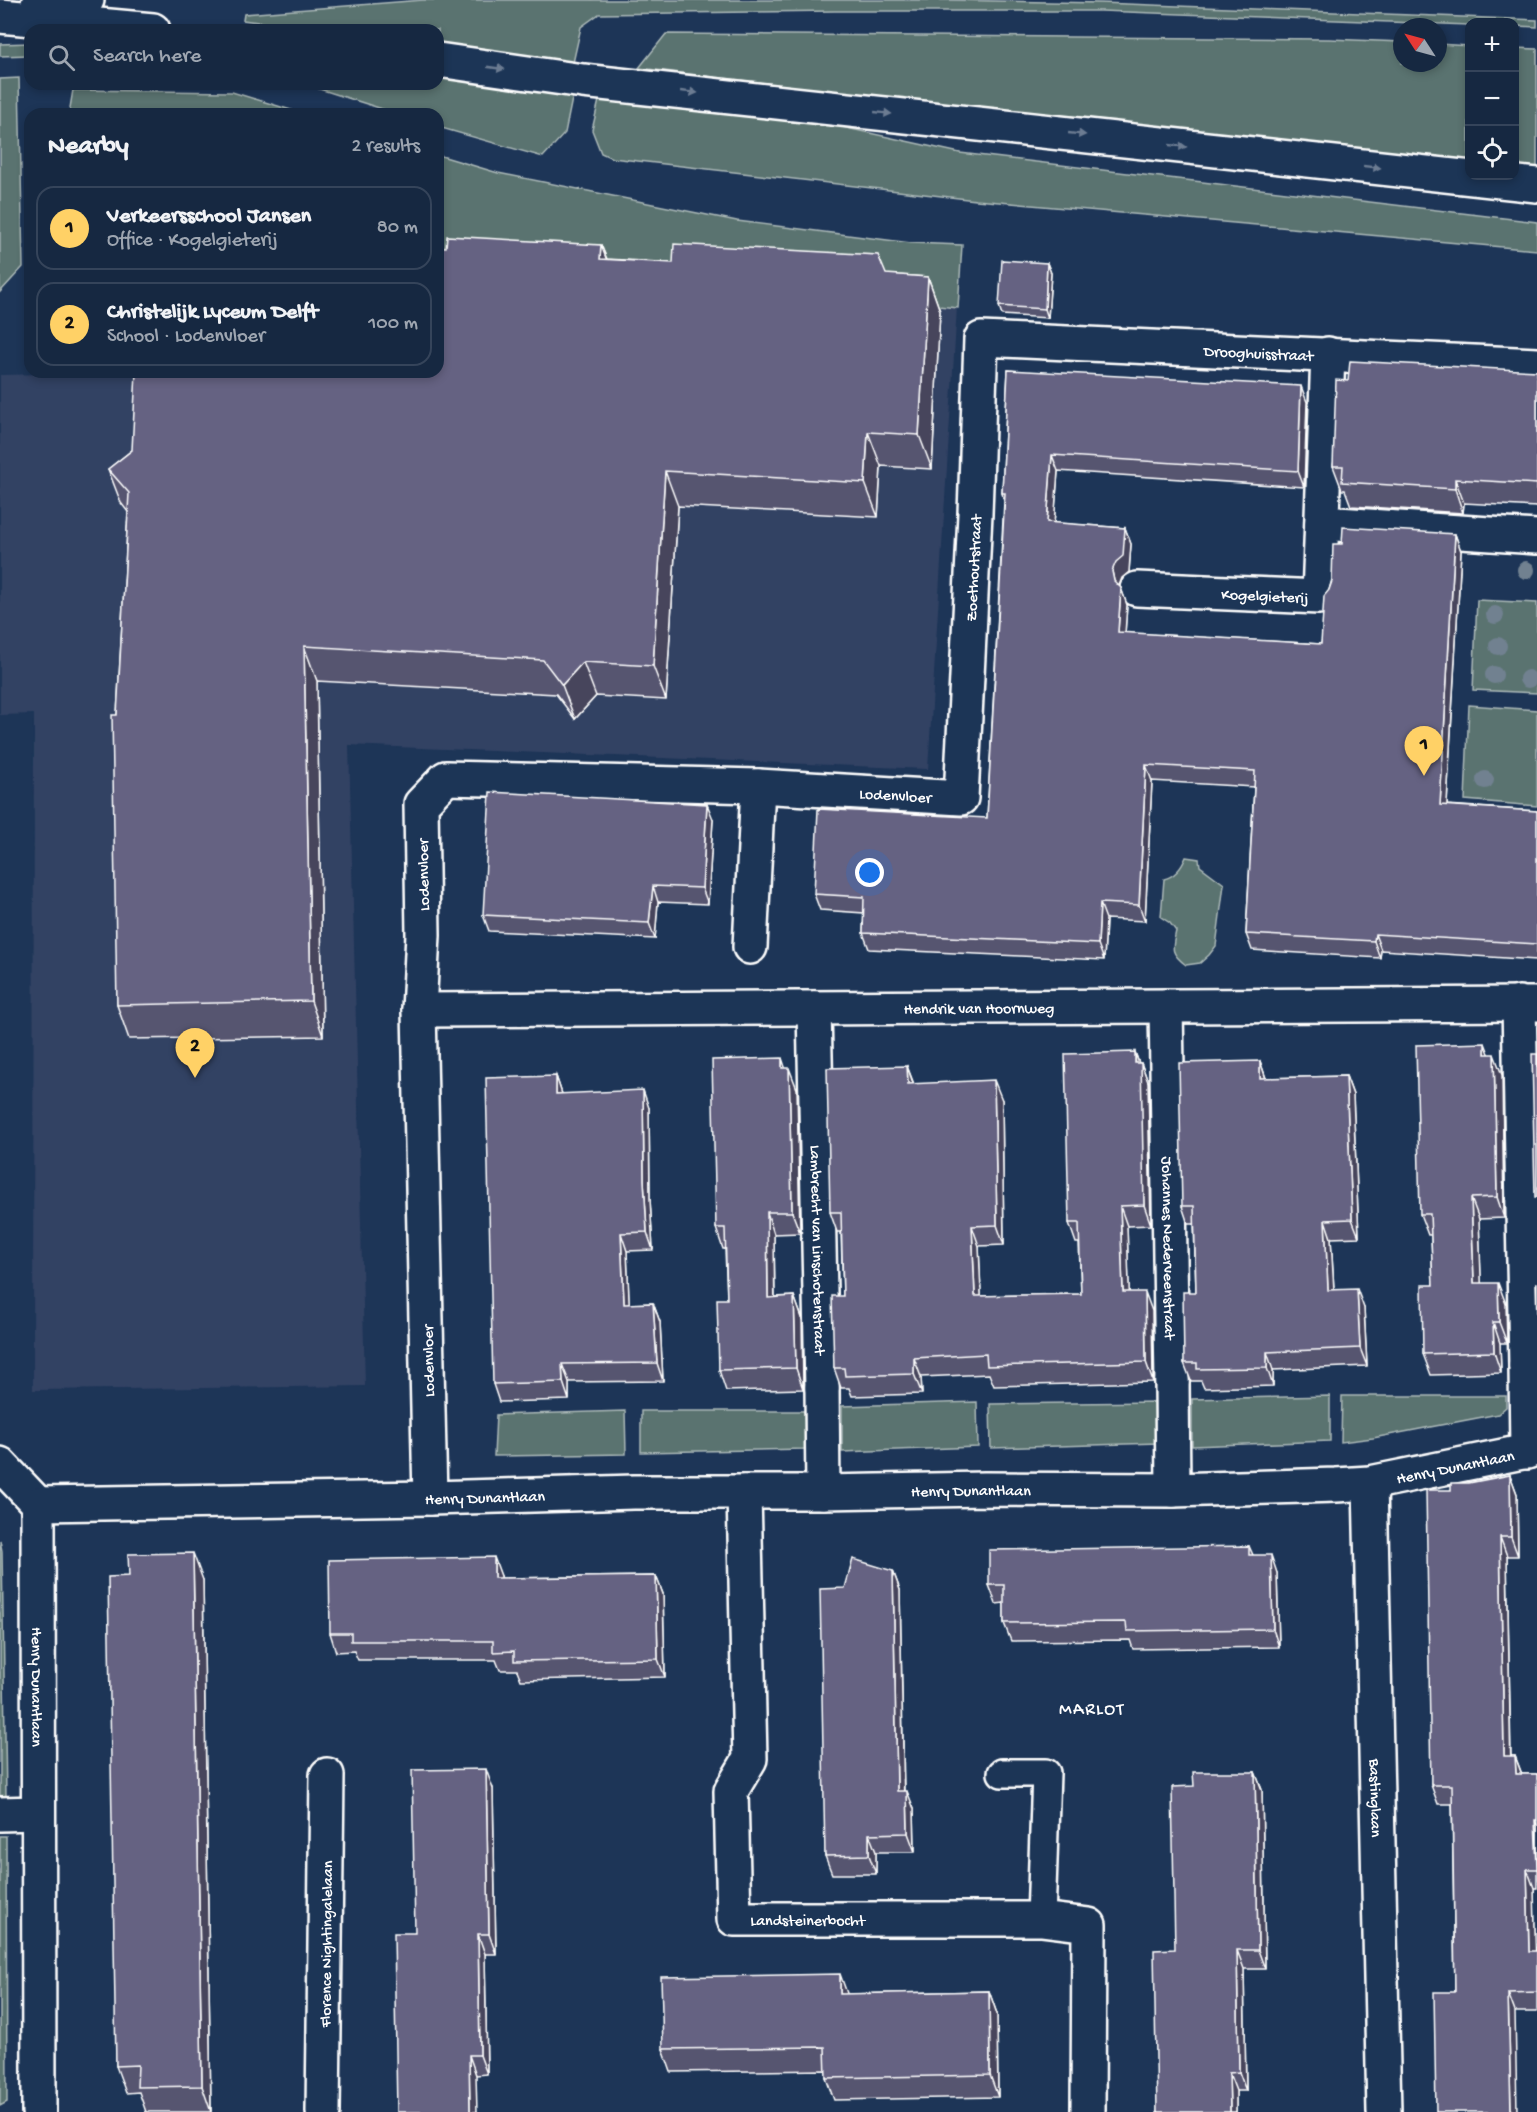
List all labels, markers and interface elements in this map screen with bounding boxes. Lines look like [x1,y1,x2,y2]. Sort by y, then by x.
north arrow [1393,18,1447,72]
map controls [1465,18,1519,180]
button: + [1465,18,1519,72]
search box [24,24,444,90]
icon: search [45,41,78,74]
text: Search here [93,44,201,70]
one-way arrow [487,64,506,73]
button: − [1465,72,1519,126]
one-way arrow [680,87,699,97]
one-way arrow [874,108,893,118]
button: locate [1465,126,1519,180]
one-way arrow [1068,130,1087,139]
text: Nearby [48,132,129,163]
text: 2 results [351,136,420,159]
one-way arrow [1169,141,1188,150]
one-way arrow [1363,162,1382,172]
text: Verkeersschool Jansen [107,204,311,230]
text: 1 [65,217,74,240]
text: 80 m [377,217,418,240]
text: Office · Kogelgieterij [107,230,278,253]
text: Christelijk Lyceum Delft [107,300,318,326]
text: 2 [65,313,74,336]
text: 100 m [368,313,418,336]
text: School · Lodenvloer [107,326,265,349]
street label: Drooghuisstraat [1202,343,1315,368]
street label: Zoethoutstraat [964,513,988,622]
street label: Kogelgieterij [1221,587,1309,610]
pin: 1 [1404,726,1444,776]
street label: Lodenvloer [859,786,933,809]
street label: Lodenvloer [415,837,436,911]
your location [855,858,884,887]
street label: Hendrik van Hoornweg [904,1001,1054,1020]
pin: 2 [176,1028,214,1078]
street label: Lambrecht van Linschotenstraat [804,1145,827,1357]
street label: Johannes Nederveenstraat [1155,1156,1177,1341]
street label: Lodenvloer [420,1323,441,1397]
street label: Henry Dunantlaan [1395,1448,1517,1490]
street label: Henry Dunantlaan [911,1483,1031,1503]
street label: Henry Dunantlaan [425,1489,546,1511]
street label: Henry Dunantlaan [25,1627,44,1747]
district label: MARLOT [1059,1700,1125,1721]
street label: Bastinglaan [1363,1757,1384,1838]
street label: Florence Nightingalelaan [318,1860,339,2029]
street label: Landsteinerbocht [750,1913,867,1932]

